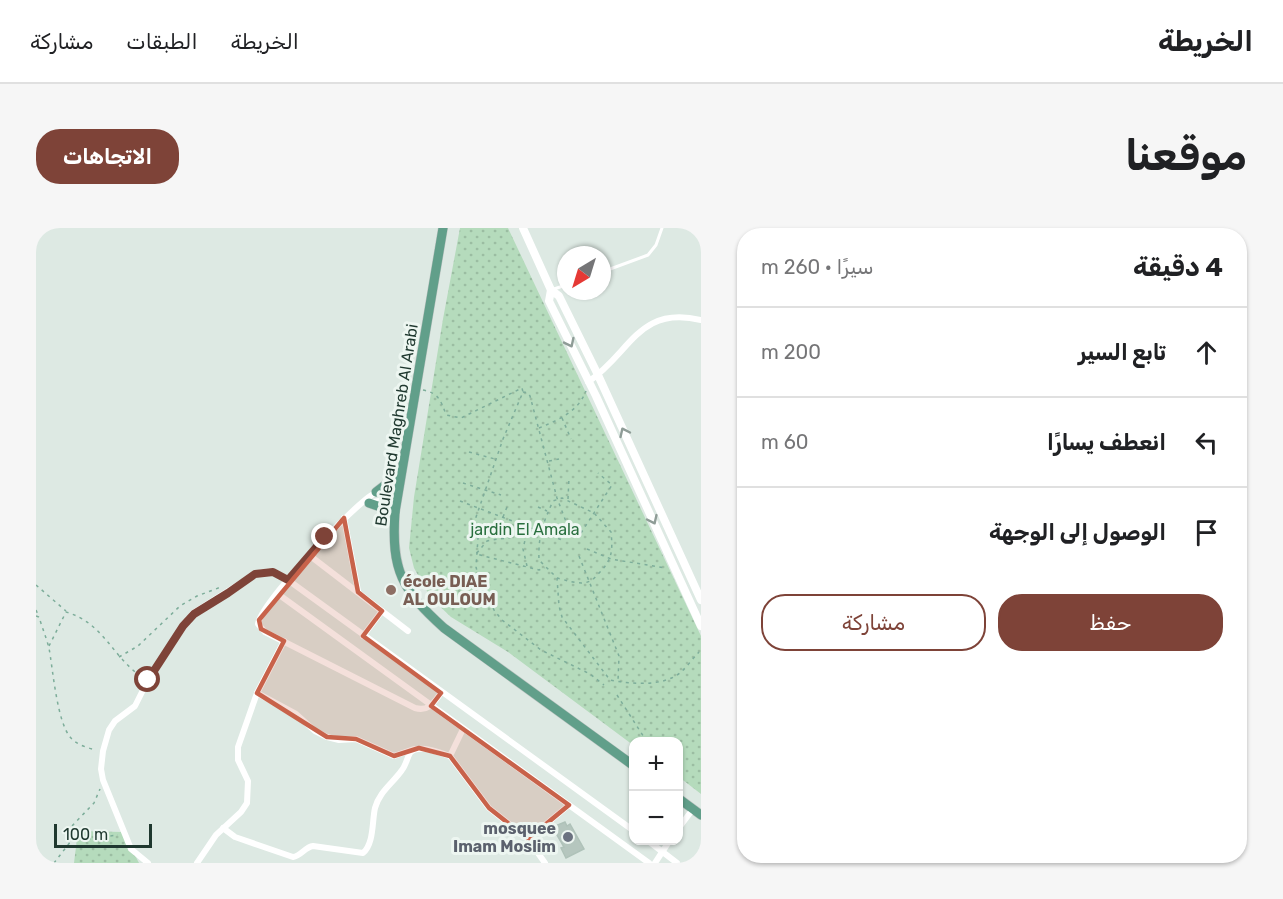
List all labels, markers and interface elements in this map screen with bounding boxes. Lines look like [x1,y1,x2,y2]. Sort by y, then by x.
text: الخريطة [1158,25,1253,58]
text: مشاركة [30,29,93,54]
text: الطبقات [126,29,198,54]
text: الخريطة [231,29,299,54]
button: الاتجاهات [36,129,179,184]
text: موقعنا [1125,131,1247,181]
north arrow [557,246,611,300]
text: 4 دقيقة [1133,252,1223,283]
text: سيرًا · 260 m [761,255,874,279]
street label: Boulevard Maghreb Al Arabi [371,323,422,528]
icon: ahead [1190,336,1223,369]
one-way arrow [562,337,574,348]
text: تابع السير [1078,339,1166,366]
text: 200 m [761,340,821,364]
icon: left [1190,426,1223,459]
one-way arrow [620,427,632,438]
text: انعطف يسارًا [1047,429,1166,456]
text: 60 m [761,430,808,454]
one-way arrow [645,514,657,525]
icon: arrive [1190,516,1223,549]
text: الوصول إلى الوجهة [989,519,1166,546]
park label: jardin El Amala [469,520,580,539]
route end [311,523,337,549]
place label: école DIAE AL OULOUM [403,572,496,609]
marker: école DIAE AL OULOUM [384,583,398,597]
button: مشاركة [761,594,986,651]
button: حفظ [998,594,1223,651]
route start [134,666,160,692]
map controls [629,737,683,845]
button: + [629,737,683,791]
button: − [629,791,683,845]
place label: mosquee Imam Moslim [453,819,556,856]
scale bar [54,821,152,848]
text: 100 m [63,825,108,844]
marker: mosquee Imam Moslim [561,830,575,844]

